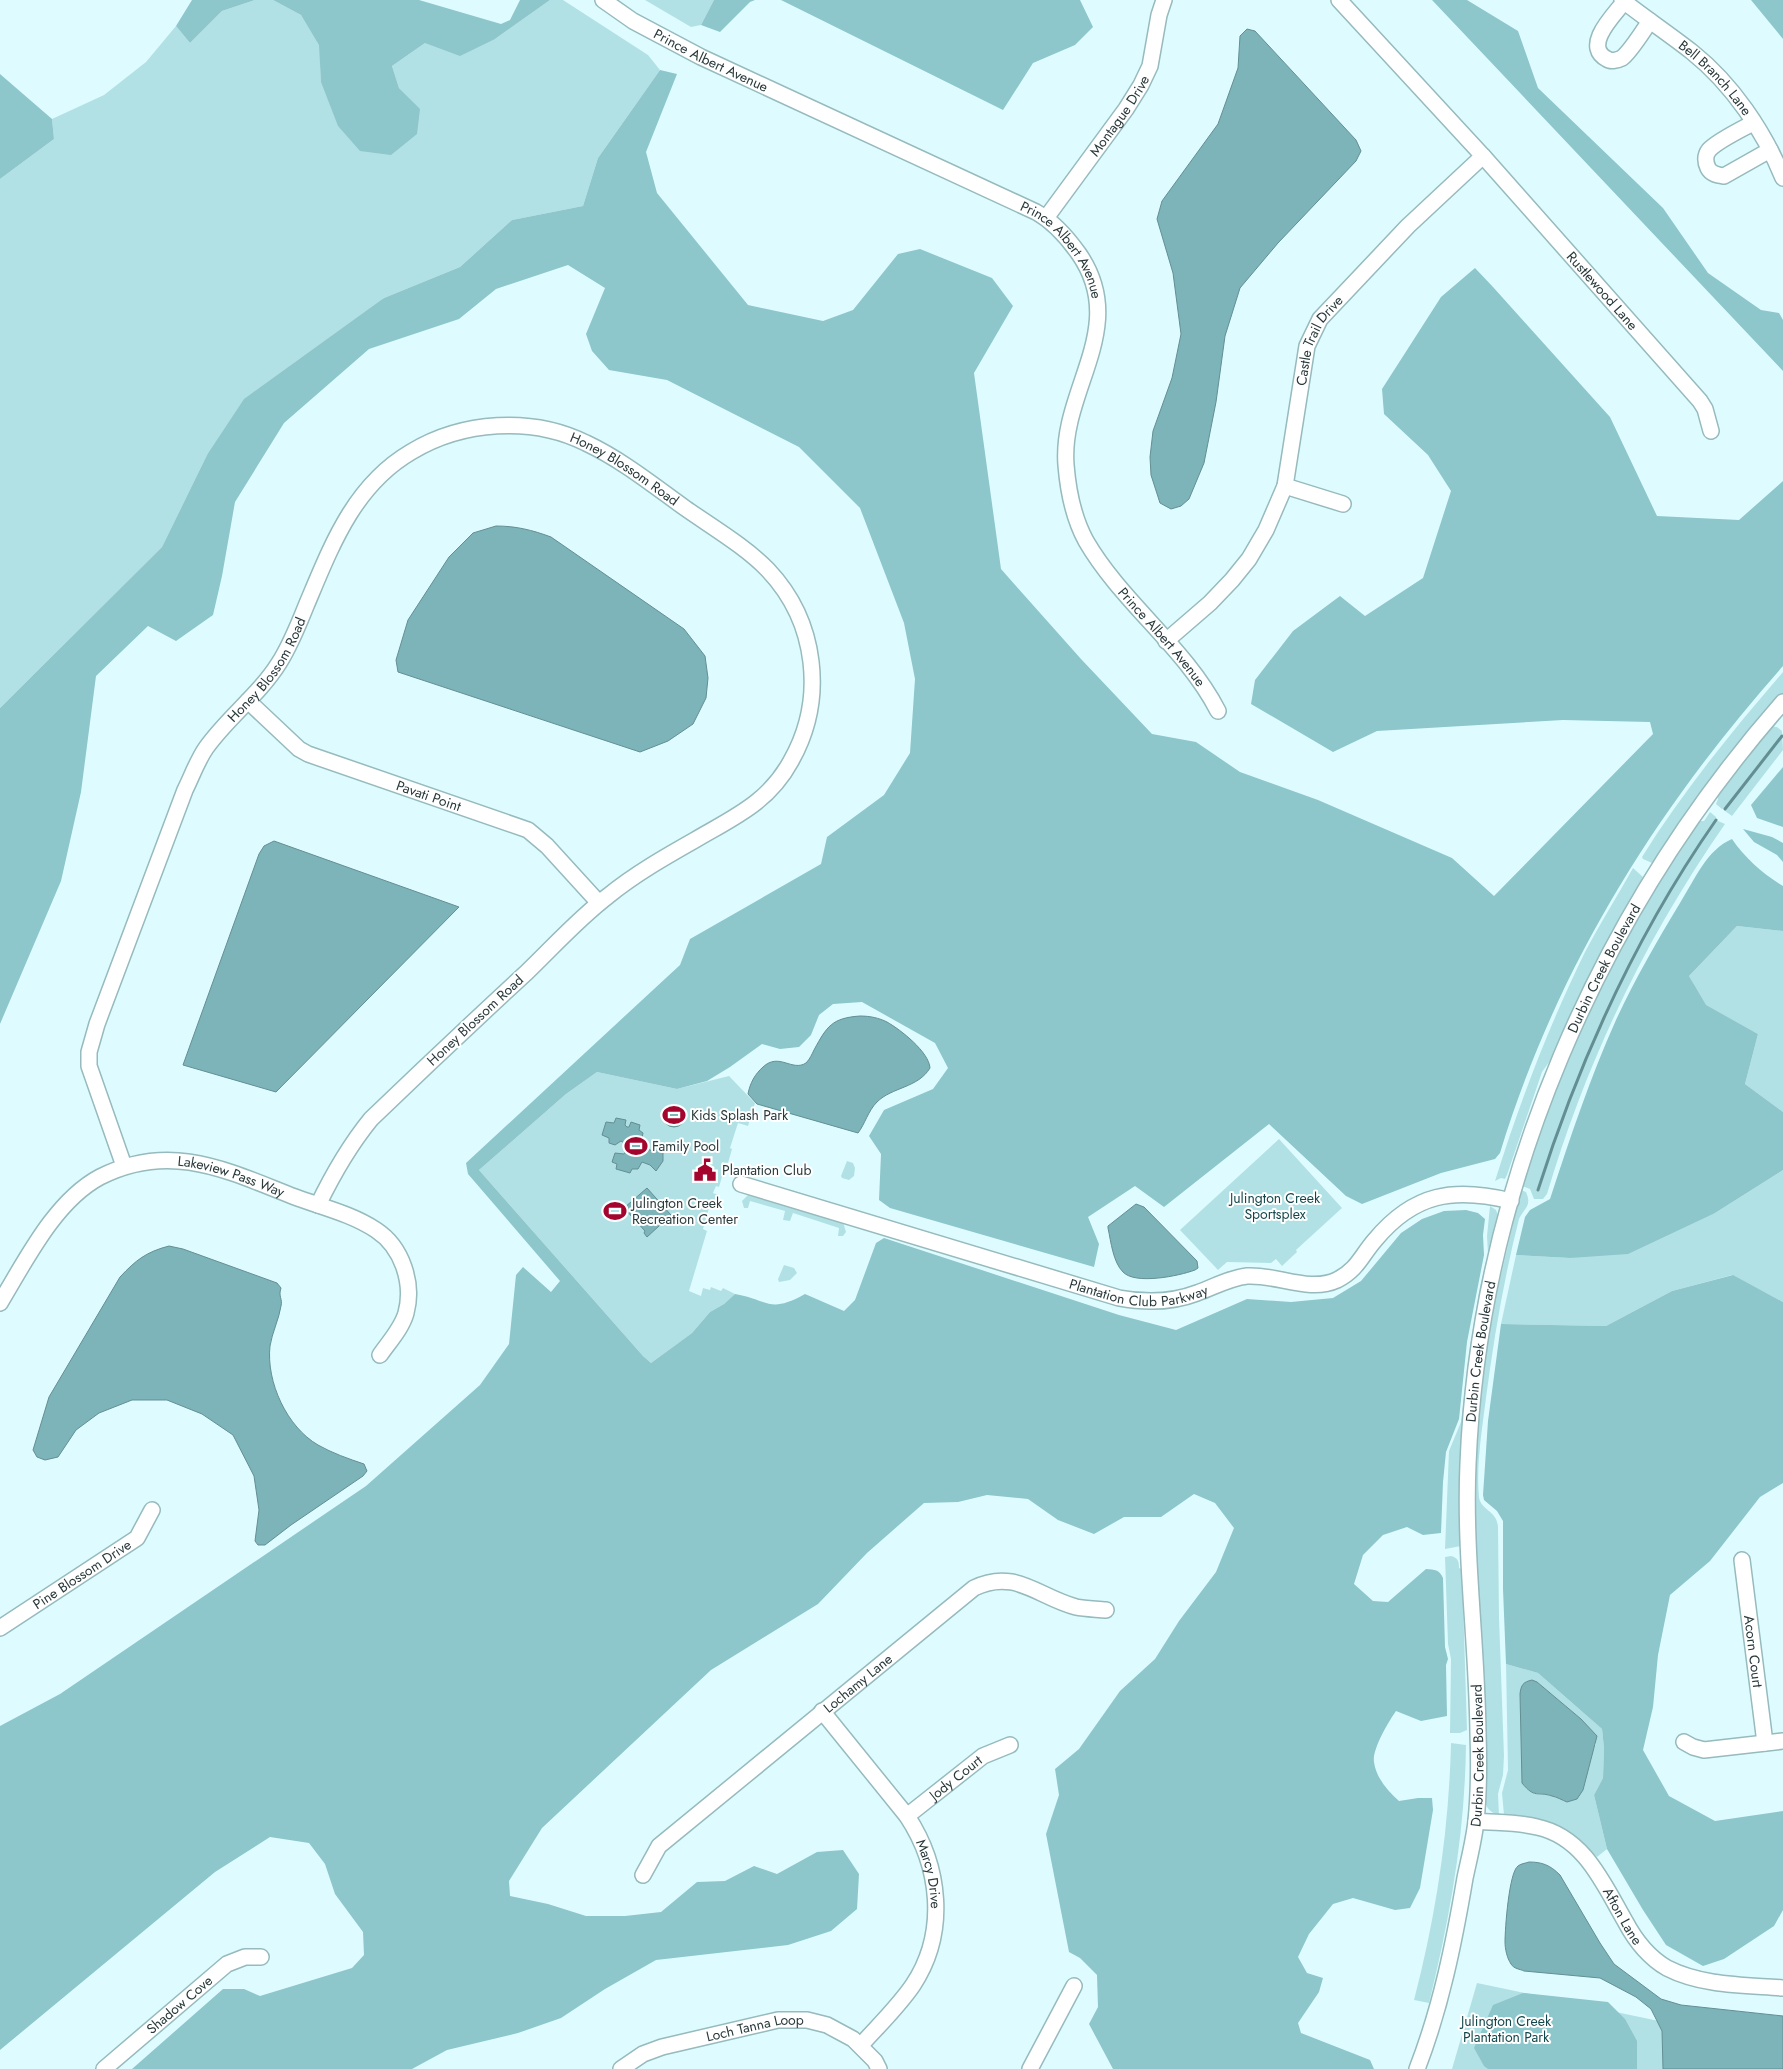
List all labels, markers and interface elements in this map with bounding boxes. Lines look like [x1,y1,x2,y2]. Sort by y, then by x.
street label: Prince Albert Avenue [650,24,771,97]
street label: Bell Branch Lane [1675,35,1757,120]
street label: Montague Drive [1085,72,1154,160]
street label: Prince Albert Avenue [1017,196,1107,300]
street label: Rustlewood Lane [1562,247,1643,334]
street label: Castle Trail Drive [1291,291,1347,387]
street label: Honey Blossom Road [567,427,683,510]
street label: Prince Albert Avenue [1114,583,1210,690]
street label: Honey Blossom Road [223,614,310,726]
street label: Pavati Point [394,775,464,816]
street label: Durbin Creek Boulevard [1562,900,1645,1036]
street label: Honey Blossom Road [422,970,528,1070]
sports icon: Kids Splash Park [661,1102,687,1128]
place label: Kids Splash Park [691,1105,789,1125]
sports icon: Family Pool [623,1133,649,1159]
place label: Family Pool [652,1136,719,1156]
street label: Lakeview Pass Way [177,1151,288,1202]
public building icon: Plantation Club [692,1157,718,1183]
place label: Plantation Club [722,1160,811,1180]
park label: Julington Creek Sportsplex [1228,1188,1321,1224]
place label: Julington Creek Recreation Center [630,1193,738,1229]
sports icon: Julington Creek Recreation Center [602,1198,628,1224]
street label: Plantation Club Parkway [1067,1274,1211,1311]
street label: Durbin Creek Boulevard [1460,1279,1501,1423]
street label: Pine Blossom Drive [29,1535,135,1614]
street label: Acorn Court [1739,1614,1768,1689]
street label: Lochamy Lane [819,1649,896,1717]
street label: Durbin Creek Boulevard [1465,1684,1489,1828]
street label: Jody Court [923,1750,987,1806]
street label: Marcy Drive [911,1836,946,1909]
street label: Afton Lane [1598,1883,1647,1949]
street label: Shadow Cove [142,1971,217,2039]
street label: Loch Tanna Loop [704,2010,804,2046]
park label: Julington Creek Plantation Park [1459,2011,1552,2047]

